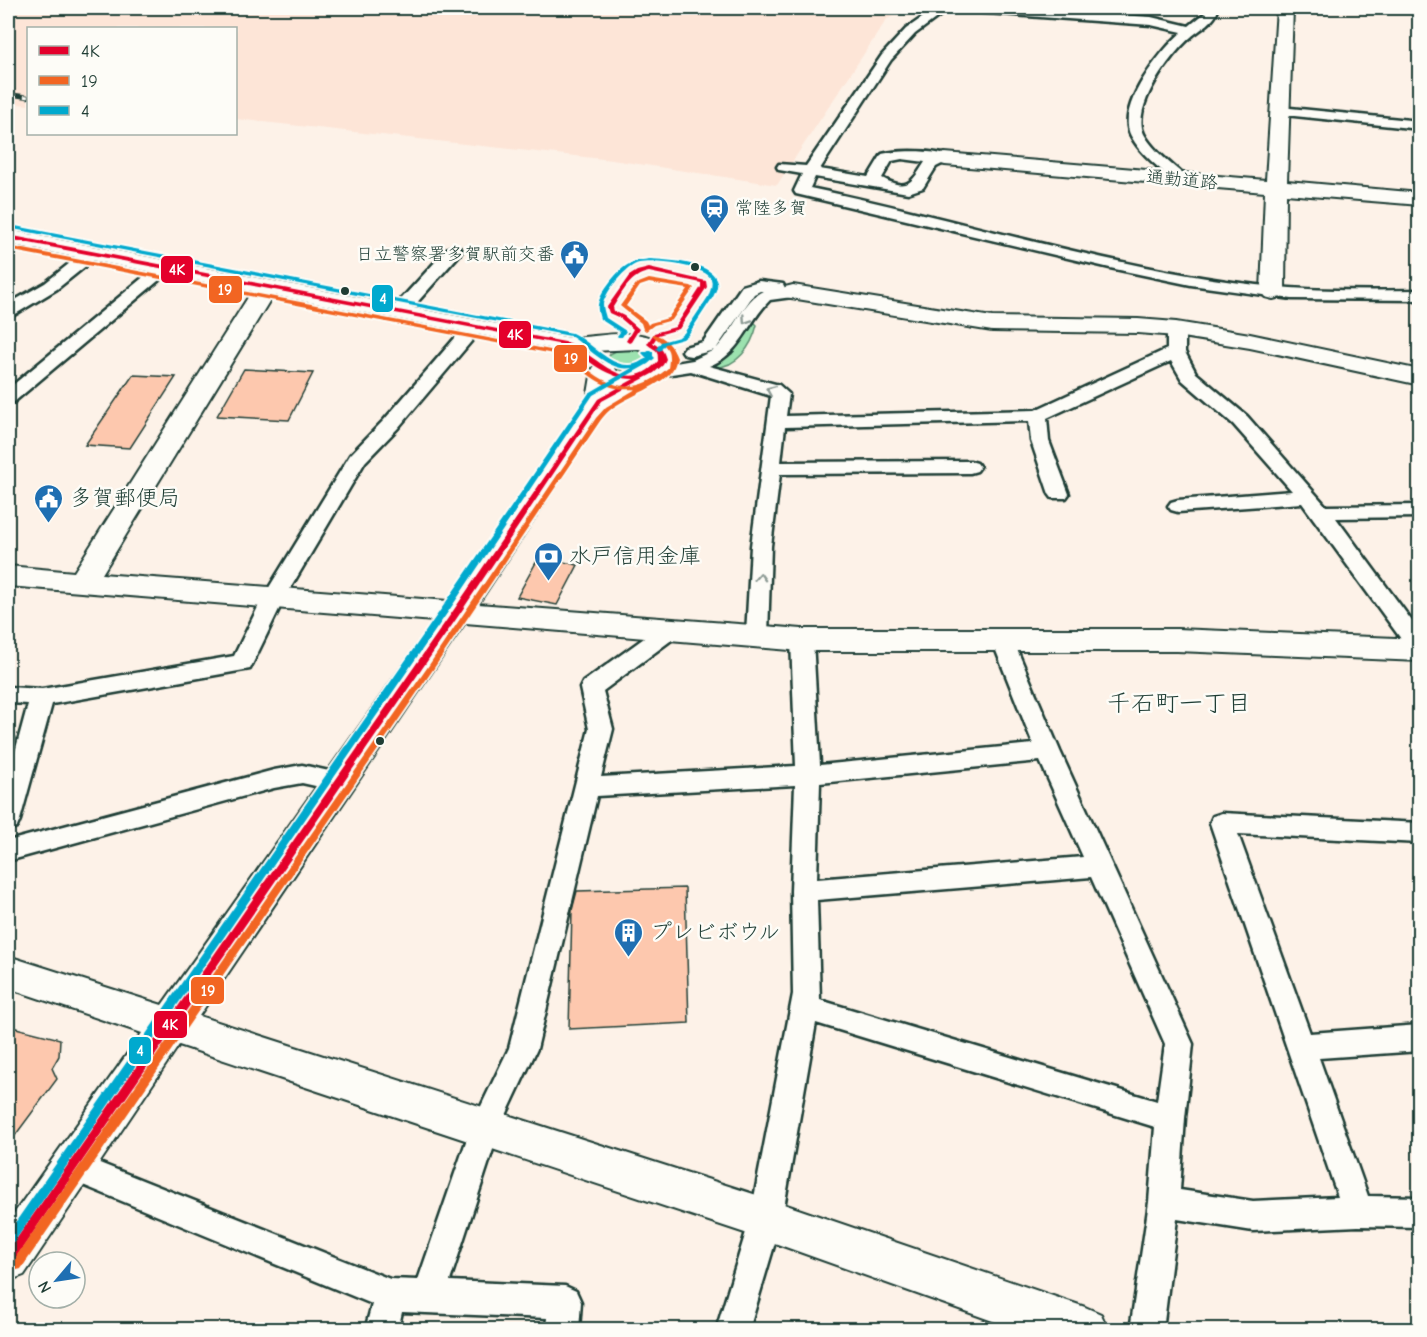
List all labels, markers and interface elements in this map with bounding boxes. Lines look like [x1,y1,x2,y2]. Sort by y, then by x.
legend [27,27,237,135]
text: 4K [81,41,100,62]
text: 19 [81,71,98,92]
text: 4 [81,101,90,122]
street label: 通勤道路 [1145,166,1219,194]
station icon: 常陸多賀 [698,192,730,234]
place label: 常陸多賀 [735,198,807,219]
public building icon: 日立警察署多賀駅前交番 [559,238,591,280]
place label: 日立警察署多賀駅前交番 [356,244,554,265]
line badge: 4K [160,255,194,284]
text: 4K [169,261,185,279]
unlabelled marker [689,261,701,273]
line badge: 19 [208,275,243,304]
text: 19 [218,281,232,299]
line badge: 4 [371,284,394,313]
unlabelled marker [339,285,351,297]
text: 4 [379,290,387,308]
one-way arrow [743,313,754,324]
line badge: 4K [498,320,532,349]
text: 4K [507,326,523,344]
line badge: 19 [553,344,588,373]
text: 19 [564,350,578,368]
one-way arrow [766,385,777,397]
public building icon: 多賀郵便局 [33,482,65,524]
place label: 多賀郵便局 [70,485,180,511]
bank icon: 水戸信用金庫 [532,540,564,582]
place label: 水戸信用金庫 [569,543,701,569]
one-way arrow [753,572,766,581]
district label: 千石町一丁目 [1107,689,1251,717]
unlabelled marker [374,735,386,747]
building icon: プレビボウル [613,916,645,958]
place label: プレビボウル [650,919,780,945]
line badge: 19 [190,976,225,1005]
text: 19 [201,982,215,1000]
line badge: 4K [153,1010,188,1039]
text: 4K [162,1016,178,1034]
line badge: 4 [128,1036,152,1065]
text: 4 [136,1042,144,1060]
north arrow [27,1250,87,1310]
text: N [34,1278,55,1296]

